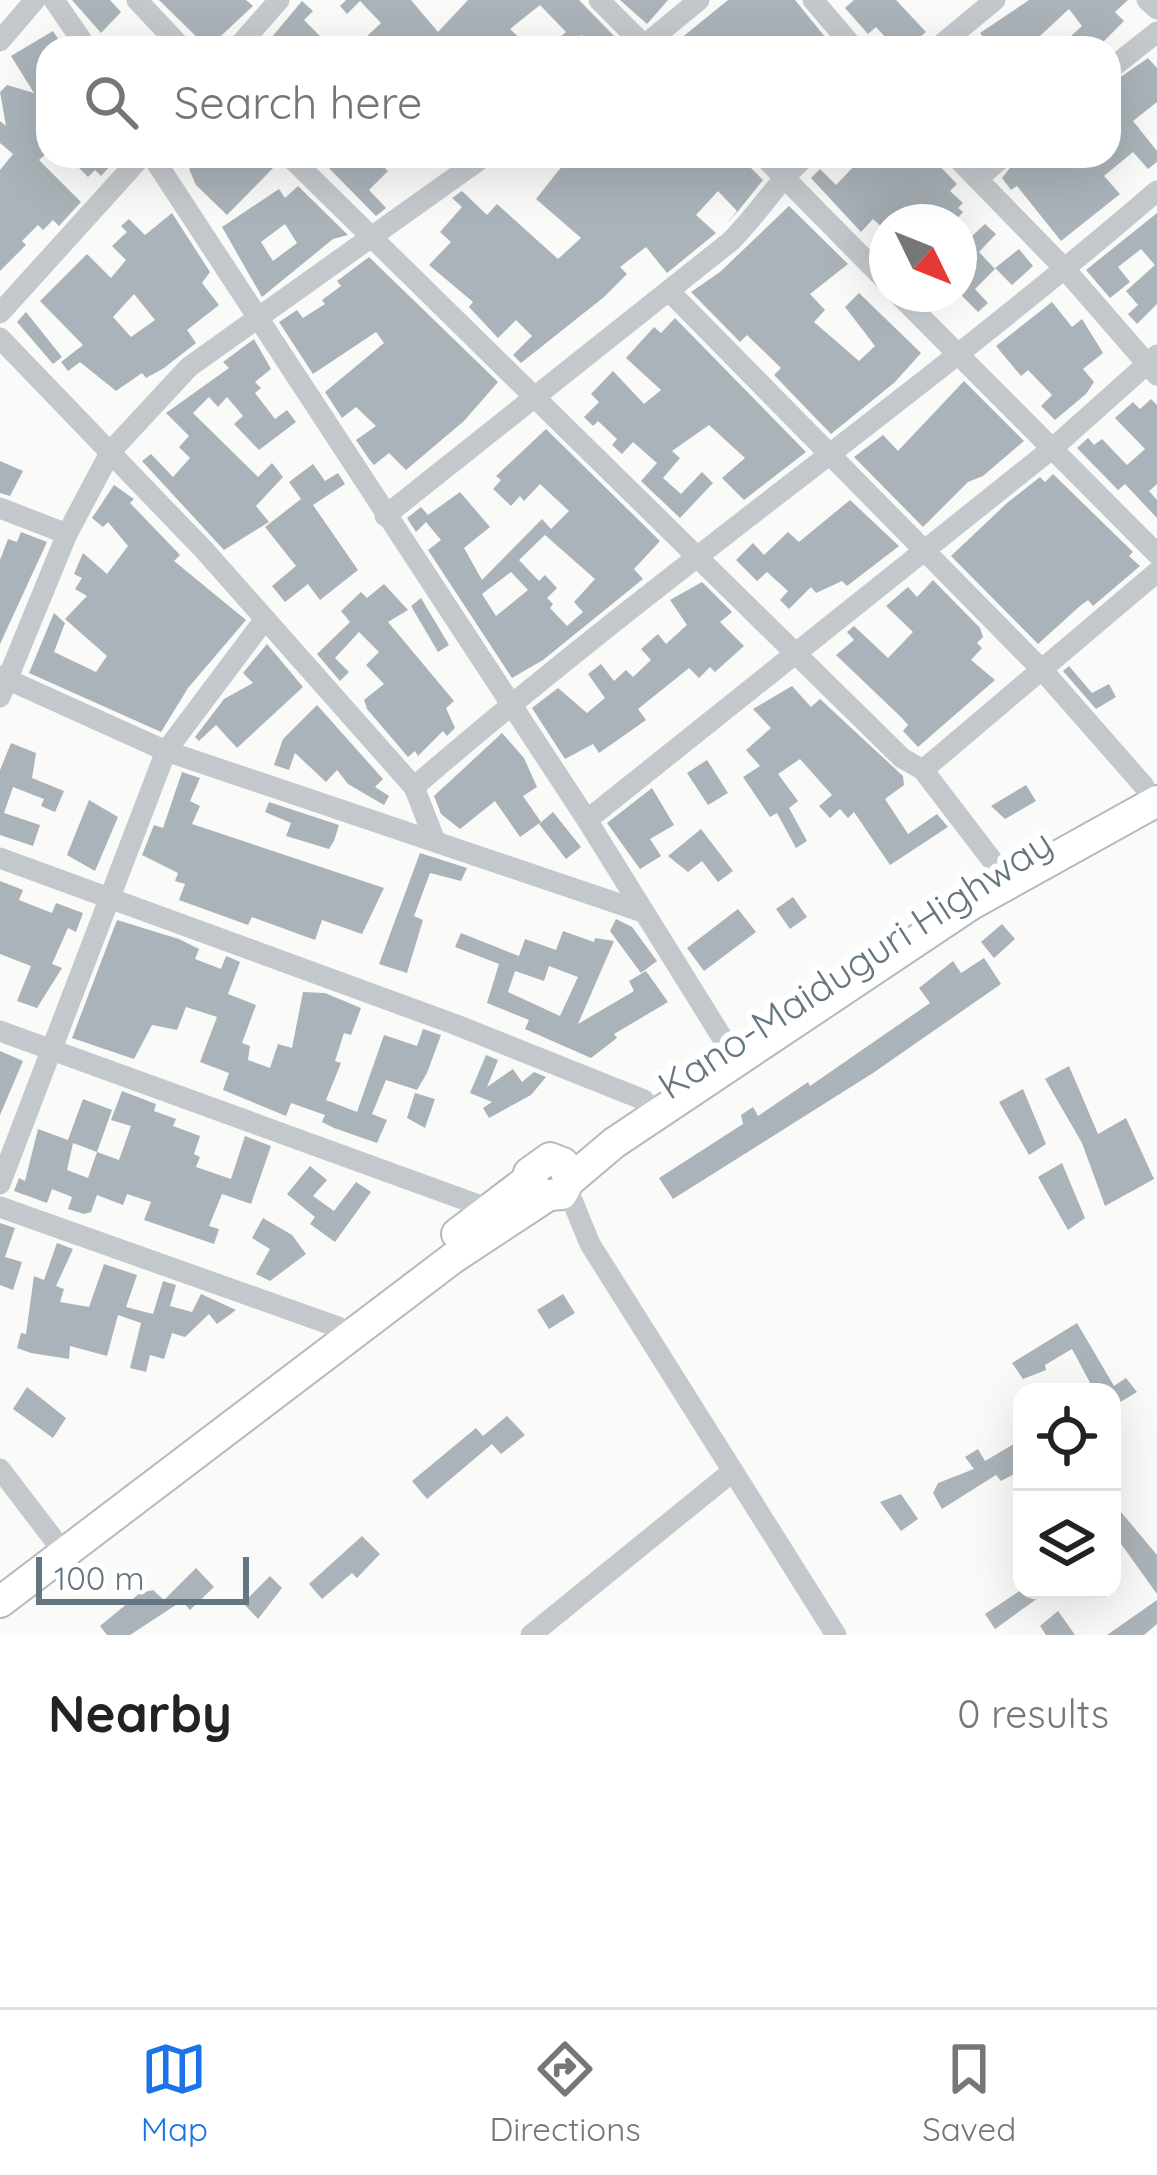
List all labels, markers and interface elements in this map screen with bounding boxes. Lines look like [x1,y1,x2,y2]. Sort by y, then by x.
search box [36,36,1121,168]
icon: search [78,69,144,135]
text: Search here [174,74,422,130]
north arrow [869,204,977,312]
street label: Kano-Maiduguri Highway [649,818,1061,1109]
map controls [1013,1383,1121,1599]
button: locate [1013,1383,1121,1491]
button: layers [1013,1491,1121,1599]
scale bar [36,1551,249,1604]
text: 100 m [54,1557,145,1598]
text: Nearby [48,1681,232,1745]
text: 0 results [957,1689,1109,1738]
tab: Map [141,2036,208,2149]
tab: Directions [489,2036,641,2149]
tab: Saved [922,2036,1016,2149]

